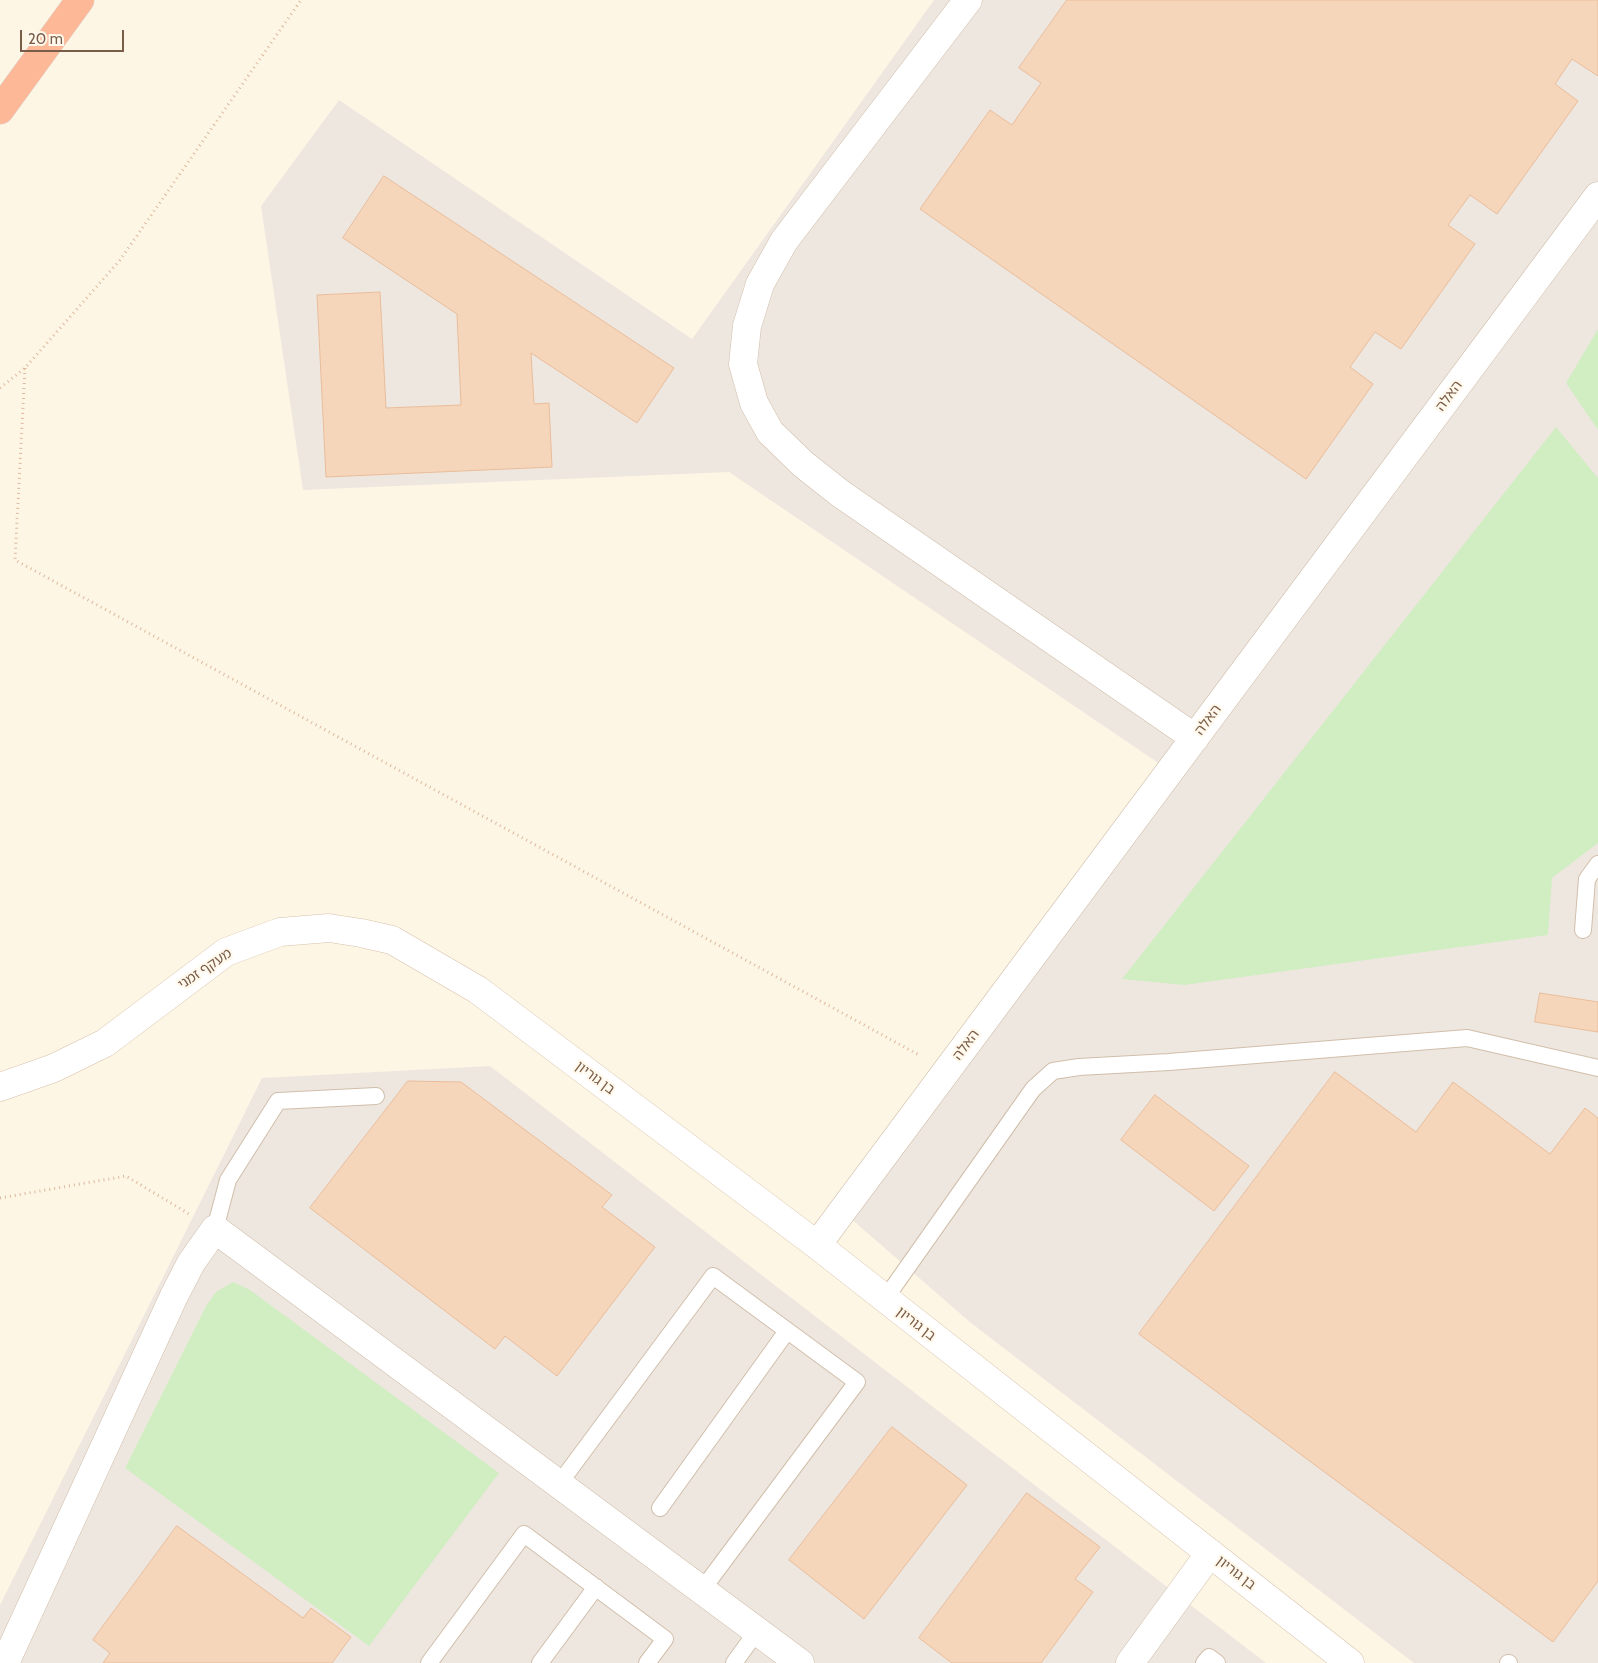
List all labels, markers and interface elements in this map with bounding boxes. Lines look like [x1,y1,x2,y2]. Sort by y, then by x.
scale bar [22,20,126,52]
text: 20 m [28,30,63,48]
street label: האלה [1432,378,1466,414]
street label: האלה [1191,702,1225,738]
street label: מעקף זמני [175,945,235,993]
street label: האלה [949,1027,983,1063]
street label: בן גוריון [572,1058,618,1098]
street label: בן גוריון [893,1303,939,1345]
street label: בן גוריון [1213,1552,1259,1594]

